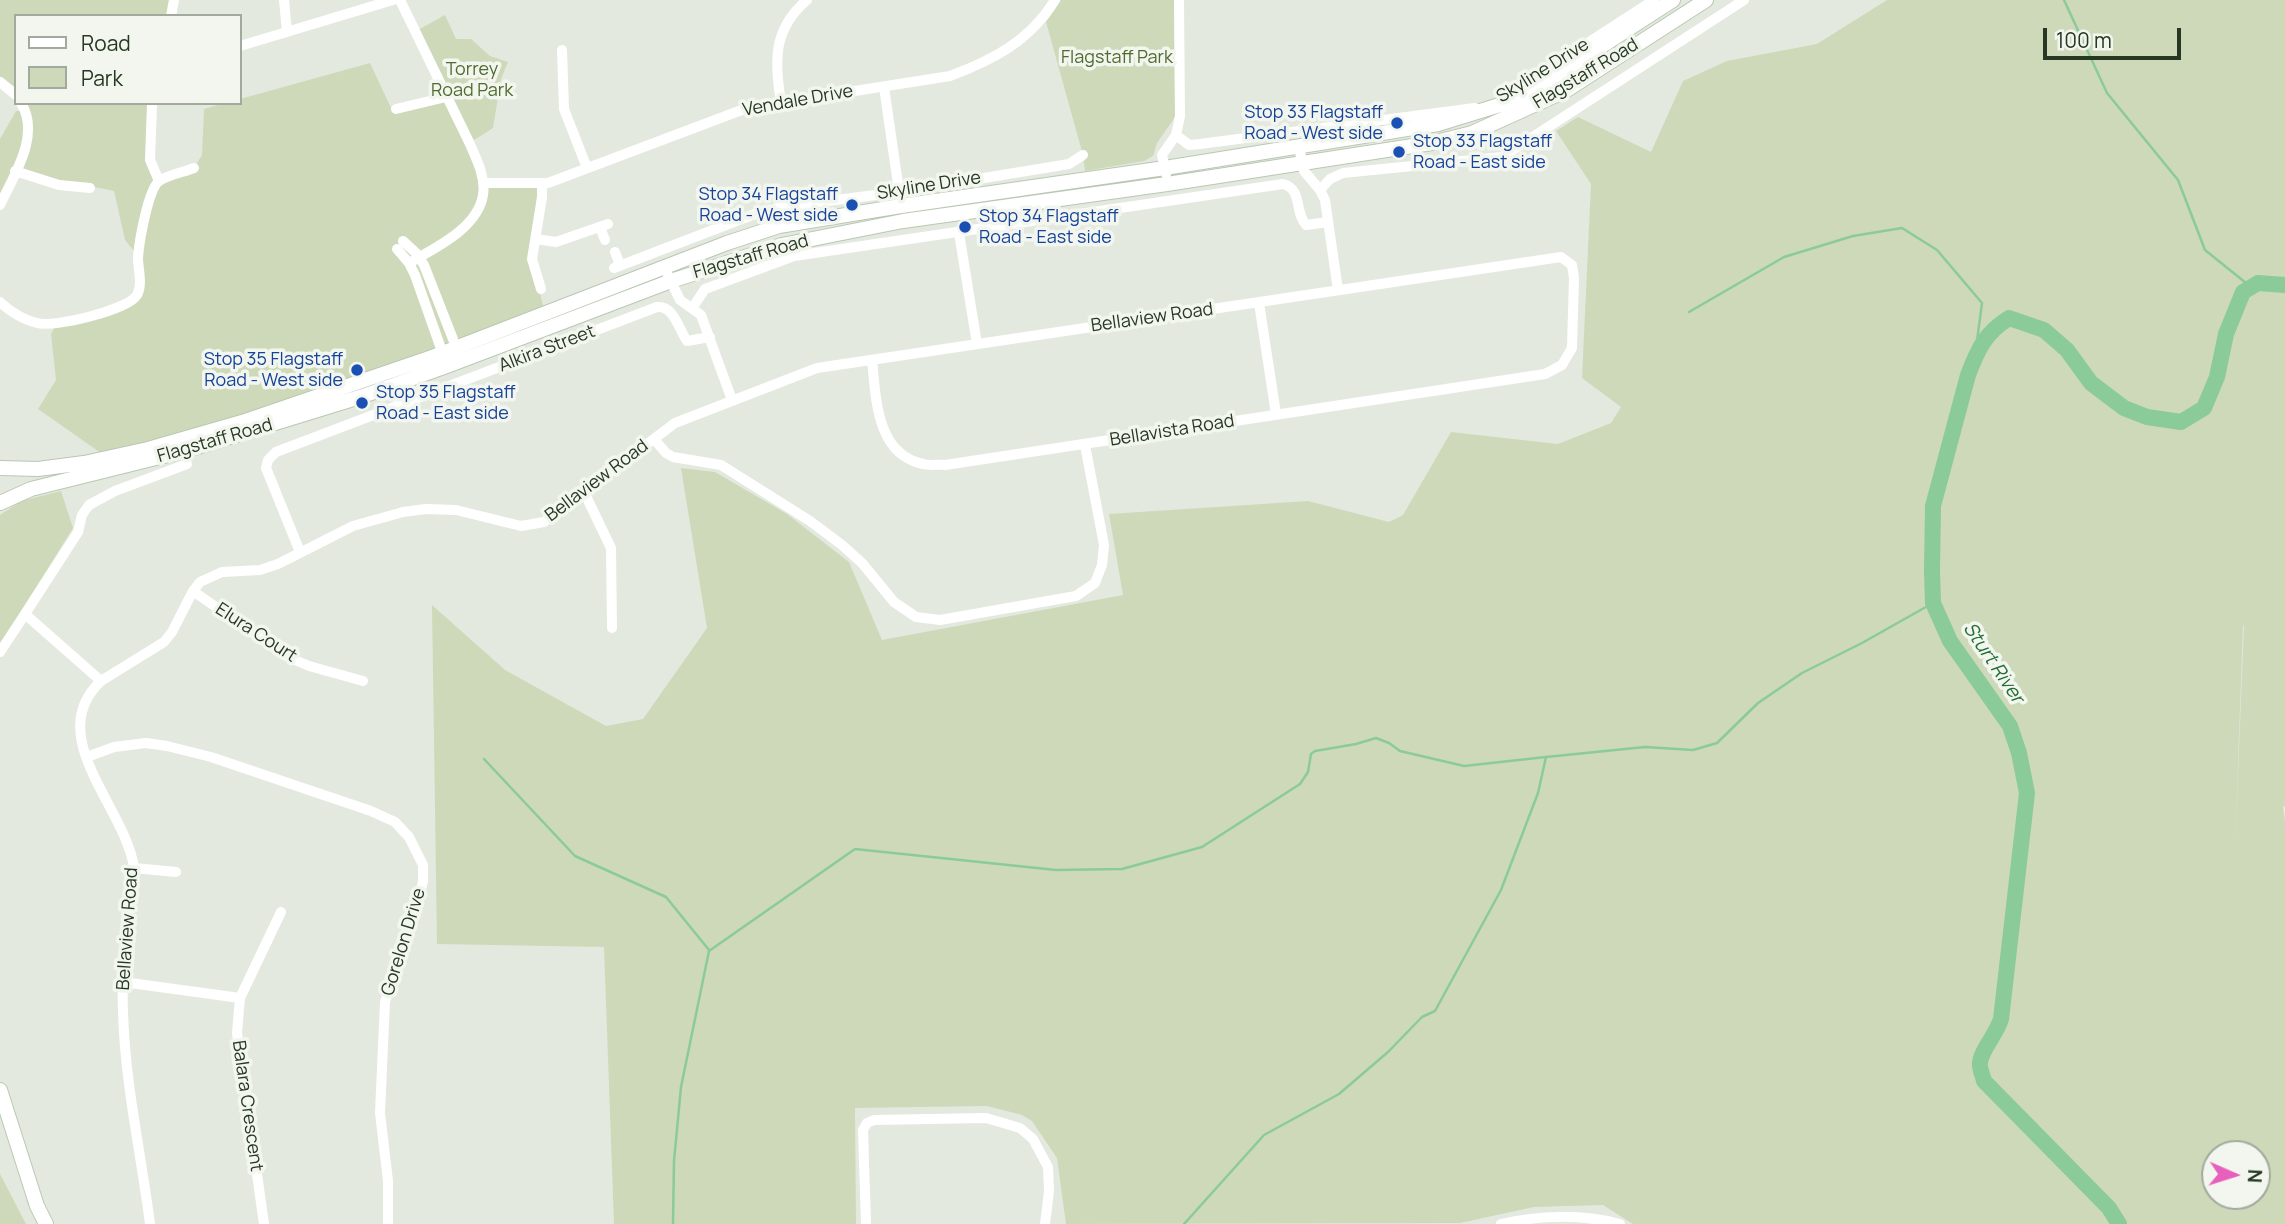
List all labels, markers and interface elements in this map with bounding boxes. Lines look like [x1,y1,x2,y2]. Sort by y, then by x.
legend [14,14,242,105]
scale bar [2047,14,2185,58]
text: 100 m [2056,26,2112,54]
text: Road [81,29,131,57]
street label: Skyline Drive [1493,34,1593,108]
street label: Flagstaff Road [1530,34,1642,114]
park label: Flagstaff Park [1061,47,1173,69]
park label: Torrey Road Park [431,59,513,102]
text: Park [81,64,123,92]
street label: Vendale Drive [741,81,855,121]
place label: Stop 33 Flagstaff Road - West side [1244,102,1383,144]
marker: Stop 33 Flagstaff Road - West side [1389,115,1405,131]
place label: Stop 33 Flagstaff Road - East side [1413,131,1552,174]
marker: Stop 33 Flagstaff Road - East side [1391,144,1407,160]
street label: Skyline Drive [876,167,982,205]
place label: Stop 34 Flagstaff Road - West side [698,184,838,227]
marker: Stop 34 Flagstaff Road - West side [844,197,860,213]
place label: Stop 34 Flagstaff Road - East side [979,206,1119,248]
marker: Stop 34 Flagstaff Road - East side [957,219,973,235]
street label: Flagstaff Road [691,230,811,284]
street label: Bellaview Road [1090,299,1214,337]
street label: Alkira Street [496,321,598,377]
place label: Stop 35 Flagstaff Road - West side [204,349,343,392]
marker: Stop 35 Flagstaff Road - West side [349,362,365,378]
place label: Stop 35 Flagstaff Road - East side [376,382,515,424]
marker: Stop 35 Flagstaff Road - East side [354,395,370,411]
street label: Bellavista Road [1108,410,1236,452]
street label: Flagstaff Road [155,414,275,468]
street label: Bellaview Road [541,435,653,527]
street label: Elura Court [211,599,301,667]
water label: Sturt River [1958,618,2028,708]
street label: Bellaview Road [113,867,143,991]
street label: Gorelon Drive [377,886,431,998]
street label: Balara Crescent [227,1039,267,1173]
north arrow [2201,1140,2271,1210]
text: N [2242,1168,2268,1183]

